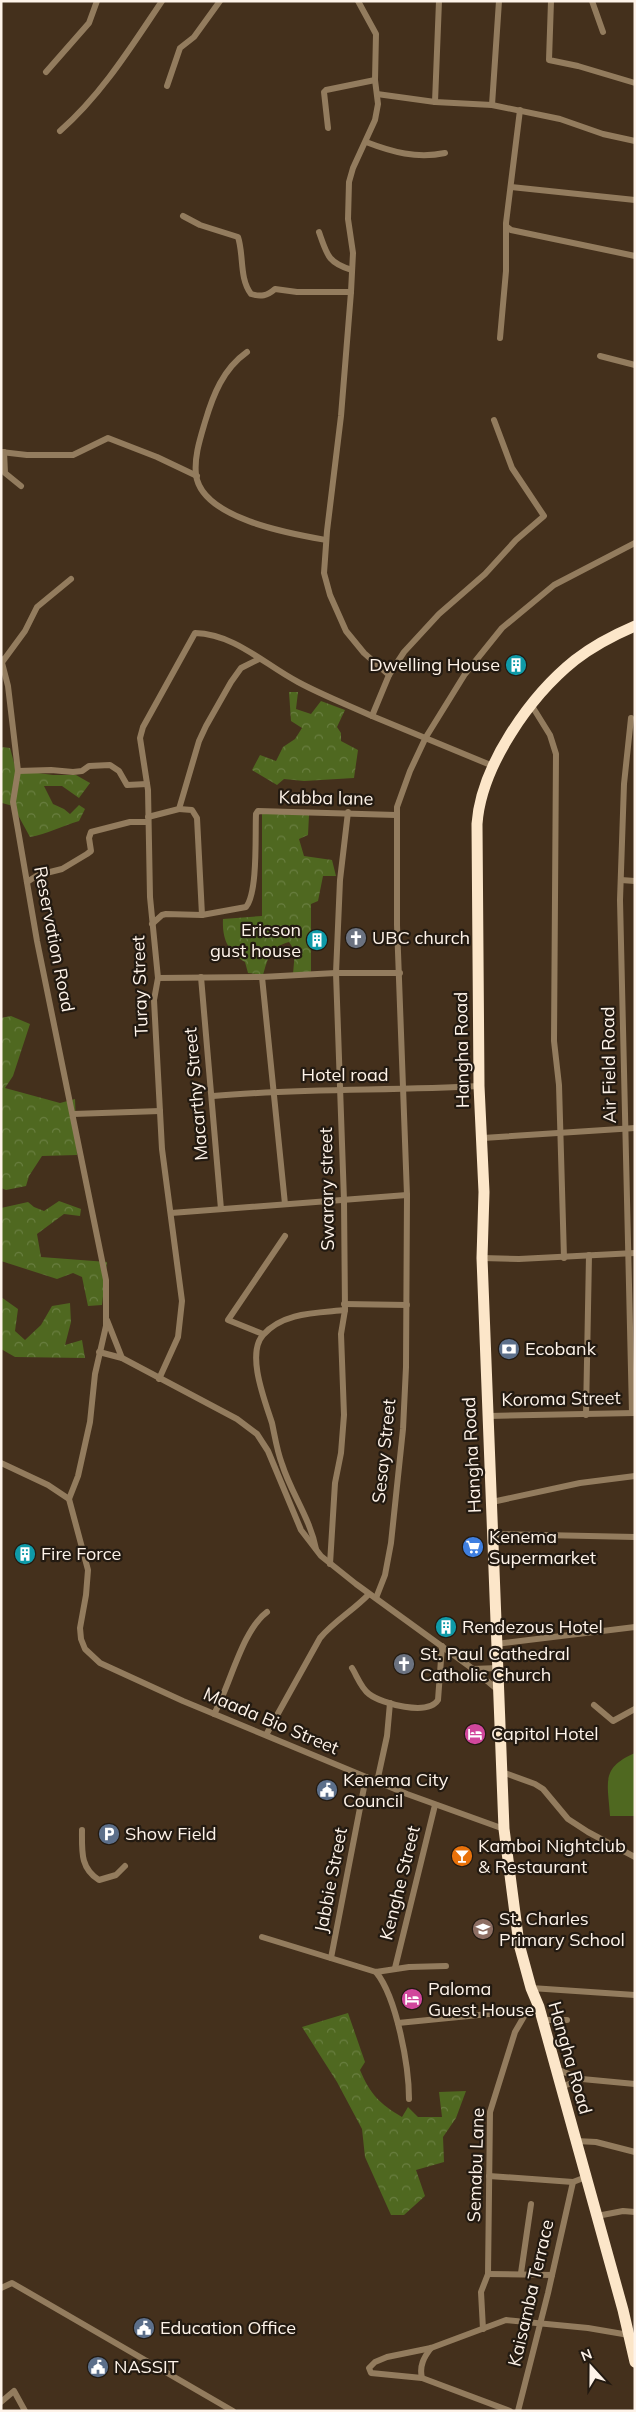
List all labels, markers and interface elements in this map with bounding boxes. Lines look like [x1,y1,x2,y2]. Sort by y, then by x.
place label: Dwelling House [369,653,500,676]
building icon: Dwelling House [504,653,528,677]
street label: Kabba lane [278,785,374,810]
street label: Reservation Road [29,864,80,1014]
place label: Ericson gust house [210,918,301,962]
church icon: UBC church [344,926,368,950]
place label: UBC church [372,926,470,949]
building icon: Ericson gust house [305,928,329,952]
street label: Turay Street [126,935,153,1037]
street label: Hangha Road [449,992,474,1108]
street label: Air Field Road [596,1006,621,1124]
street label: Macarthy Street [178,1026,213,1162]
street label: Hotel road [301,1063,389,1086]
street label: Swarary street [314,1127,339,1251]
bank icon: Ecobank [497,1337,521,1361]
place label: Ecobank [525,1337,597,1360]
street label: Koroma Street [501,1386,621,1411]
street label: Hangha Road [457,1396,486,1514]
street label: Sesay Street [367,1398,400,1504]
place label: Kenema Supermarket [489,1525,596,1569]
supermarket icon: Kenema Supermarket [461,1535,485,1559]
building icon: Fire Force [13,1542,37,1566]
place label: Fire Force [41,1542,121,1565]
building icon: Rendezous Hotel [434,1615,458,1639]
place label: Rendezous Hotel [462,1615,603,1638]
place label: St. Paul Cathedral Catholic Church [420,1642,570,1686]
church icon: St. Paul Cathedral Catholic Church [392,1652,416,1676]
street label: Maada Bio Street [200,1682,342,1759]
hotel icon: Capitol Hotel [463,1722,487,1746]
place label: Capitol Hotel [491,1722,599,1745]
place label: Kenema City Council [343,1768,449,1812]
public building icon: Kenema City Council [315,1778,339,1802]
parking icon: Show Field [97,1822,121,1846]
place label: Show Field [125,1822,217,1845]
street label: Kenghe Street [374,1823,425,1943]
street label: Jabbie Street [309,1825,352,1935]
place label: Kamboi Nightclub & Restaurant [478,1834,626,1878]
bar icon: Kamboi Nightclub & Restaurant [450,1844,474,1868]
place label: St. Charles Primary School [499,1907,625,1951]
school or university icon: St. Charles Primary School [471,1917,495,1941]
place label: Paloma Guest House [428,1977,534,2021]
hotel icon: Paloma Guest House [400,1987,424,2011]
street label: Hangha Road [543,1999,598,2117]
street label: Semabu Lane [462,2107,489,2223]
street label: Kaisamba Terrace [502,2217,559,2369]
public building icon: Education Office [132,2316,156,2340]
place label: Education Office [160,2316,296,2339]
north arrow [566,2342,616,2392]
text: N [578,2345,595,2365]
public building icon: NASSIT [86,2355,110,2379]
place label: NASSIT [114,2355,179,2378]

